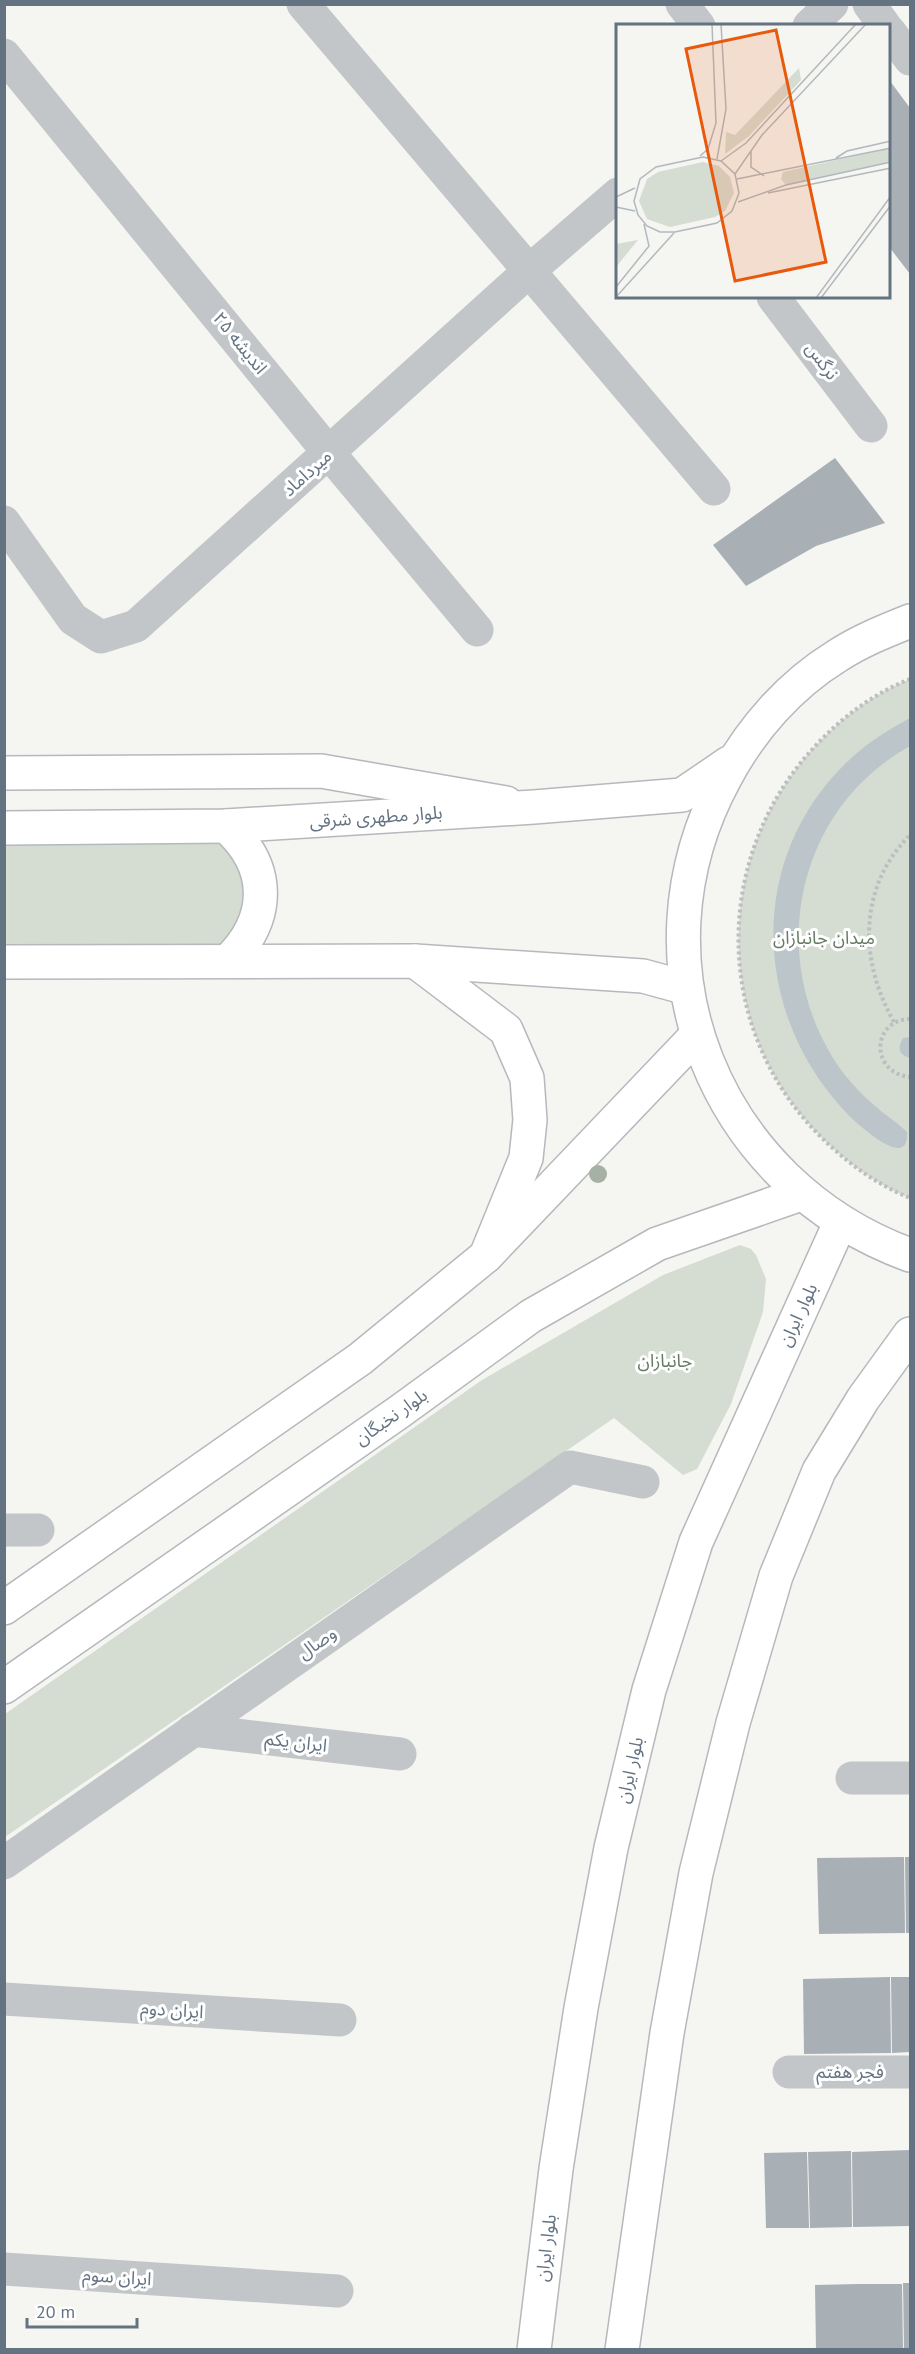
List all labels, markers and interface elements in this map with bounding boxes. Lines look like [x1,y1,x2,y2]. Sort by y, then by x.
inset map [616,24,891,298]
street label: اندیشه ۲۵ [208,307,272,379]
street label: نرگس [801,337,844,384]
street label: میرداماد [277,444,336,501]
street label: بلوار مطهری شرقی [309,800,443,833]
park label: میدان جانبازان [773,926,875,949]
street label: بلوار ایران [773,1279,822,1350]
park label: جانبازان [638,1349,692,1372]
street label: بلوار نخبگان [350,1383,432,1450]
street label: وصال [293,1621,341,1664]
street label: ایران یکم [263,1726,328,1759]
street label: بلوار ایران [611,1734,648,1805]
street label: ایران دوم [140,1996,204,2026]
street label: فجر هفتم [816,2060,884,2085]
street label: بلوار ایران [530,2213,561,2283]
street label: ایران سوم [82,2263,152,2293]
scale bar [27,2291,136,2329]
text: 20 m [36,2300,75,2323]

